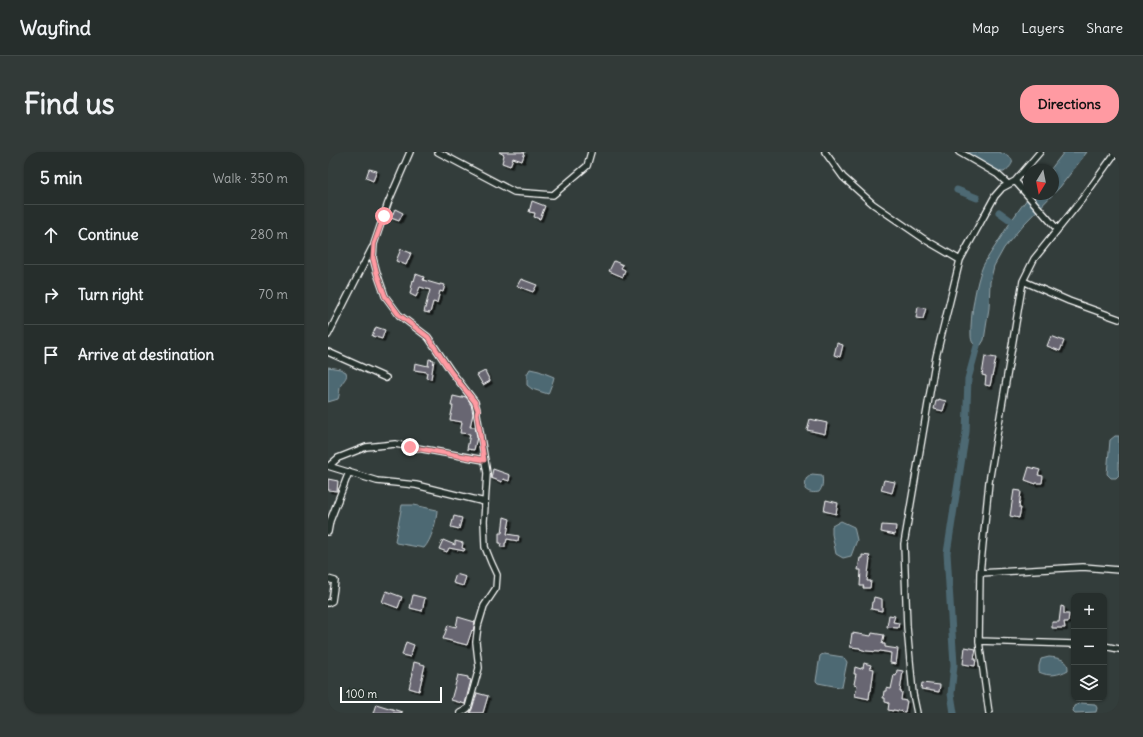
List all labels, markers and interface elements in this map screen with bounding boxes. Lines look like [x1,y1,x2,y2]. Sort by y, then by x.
text: Wayfind [20,16,91,40]
text: Map [972,19,999,37]
text: Layers [1021,19,1064,37]
text: Share [1086,19,1123,37]
button: Directions [1020,85,1119,123]
text: Find us [24,86,115,122]
north arrow [1023,164,1059,200]
text: 5 min [40,167,82,189]
text: Walk · 350 m [213,170,288,187]
route start [375,207,393,225]
icon: ahead [40,224,62,246]
text: Continue [78,225,139,244]
text: 280 m [250,226,288,243]
icon: right [40,284,62,306]
text: Turn right [78,285,143,304]
text: 70 m [259,286,288,303]
icon: arrive [40,344,62,366]
text: Arrive at destination [78,345,214,364]
route end [401,438,419,456]
map controls [1071,593,1107,701]
button: + [1071,593,1107,629]
button: − [1071,629,1107,665]
button: layers [1071,665,1107,701]
scale bar [340,685,442,704]
text: 100 m [346,687,377,701]

